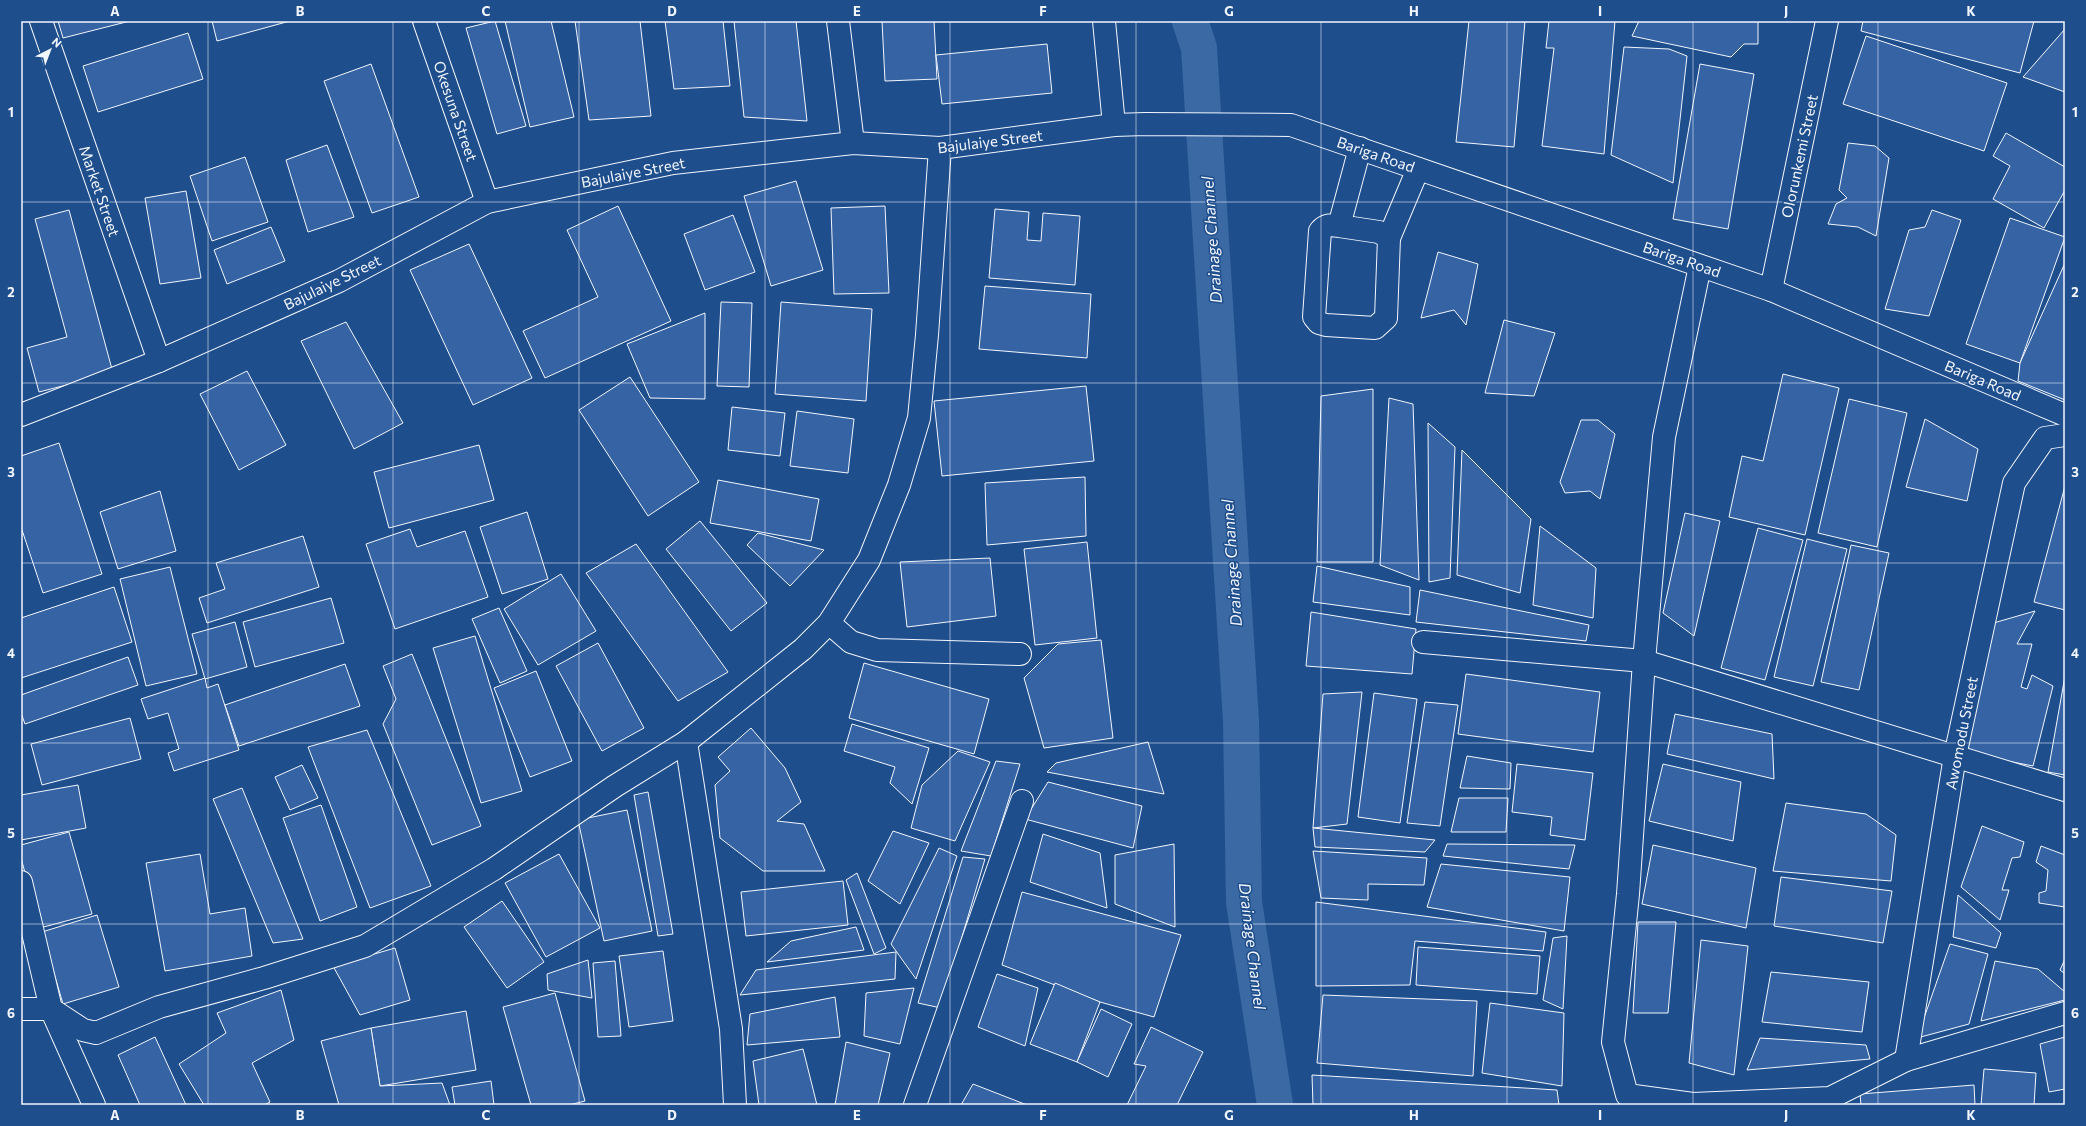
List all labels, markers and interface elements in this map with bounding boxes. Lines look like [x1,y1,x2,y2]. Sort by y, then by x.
text: A [110,3,120,19]
text: B [296,3,305,19]
text: C [482,3,491,19]
text: D [667,3,677,19]
text: E [853,3,861,19]
text: F [1039,3,1047,19]
text: G [1224,3,1234,19]
text: H [1409,3,1419,19]
text: I [1598,3,1602,19]
text: J [1784,3,1788,19]
text: K [1966,3,1976,19]
north arrow [30,30,70,70]
text: N [50,35,64,50]
street label: Okesuna Street [430,58,482,164]
street label: Olorunkemi Street [1777,93,1821,219]
text: 1 [8,104,14,120]
text: 1 [2072,104,2078,120]
street label: Bajulaiye Street [936,126,1044,156]
street label: Bariga Road [1335,132,1417,176]
street label: Market Street [76,143,124,239]
street label: Bajulaiye Street [579,153,687,191]
water label: Drainage Channel [1197,175,1225,304]
street label: Bariga Road [1641,237,1723,281]
street label: Bajulaiye Street [280,251,384,313]
text: 2 [7,284,15,300]
text: 2 [2071,284,2079,300]
street label: Bariga Road [1942,356,2024,404]
text: 3 [7,464,15,480]
text: 3 [2071,464,2079,480]
water label: Drainage Channel [1217,498,1245,627]
text: 4 [7,645,15,661]
text: 4 [2071,645,2079,661]
street label: Awomodu Street [1941,675,1981,791]
text: 5 [7,825,15,841]
text: 5 [2071,825,2079,841]
water label: Drainage Channel [1236,882,1270,1011]
text: 6 [7,1005,15,1021]
text: 6 [2071,1005,2079,1021]
text: A [110,1107,120,1123]
text: B [296,1107,305,1123]
text: C [482,1107,491,1123]
text: D [667,1107,677,1123]
text: E [853,1107,861,1123]
text: F [1039,1107,1047,1123]
text: G [1224,1107,1234,1123]
text: H [1409,1107,1419,1123]
text: I [1598,1107,1602,1123]
text: J [1784,1107,1788,1123]
text: K [1966,1107,1976,1123]

